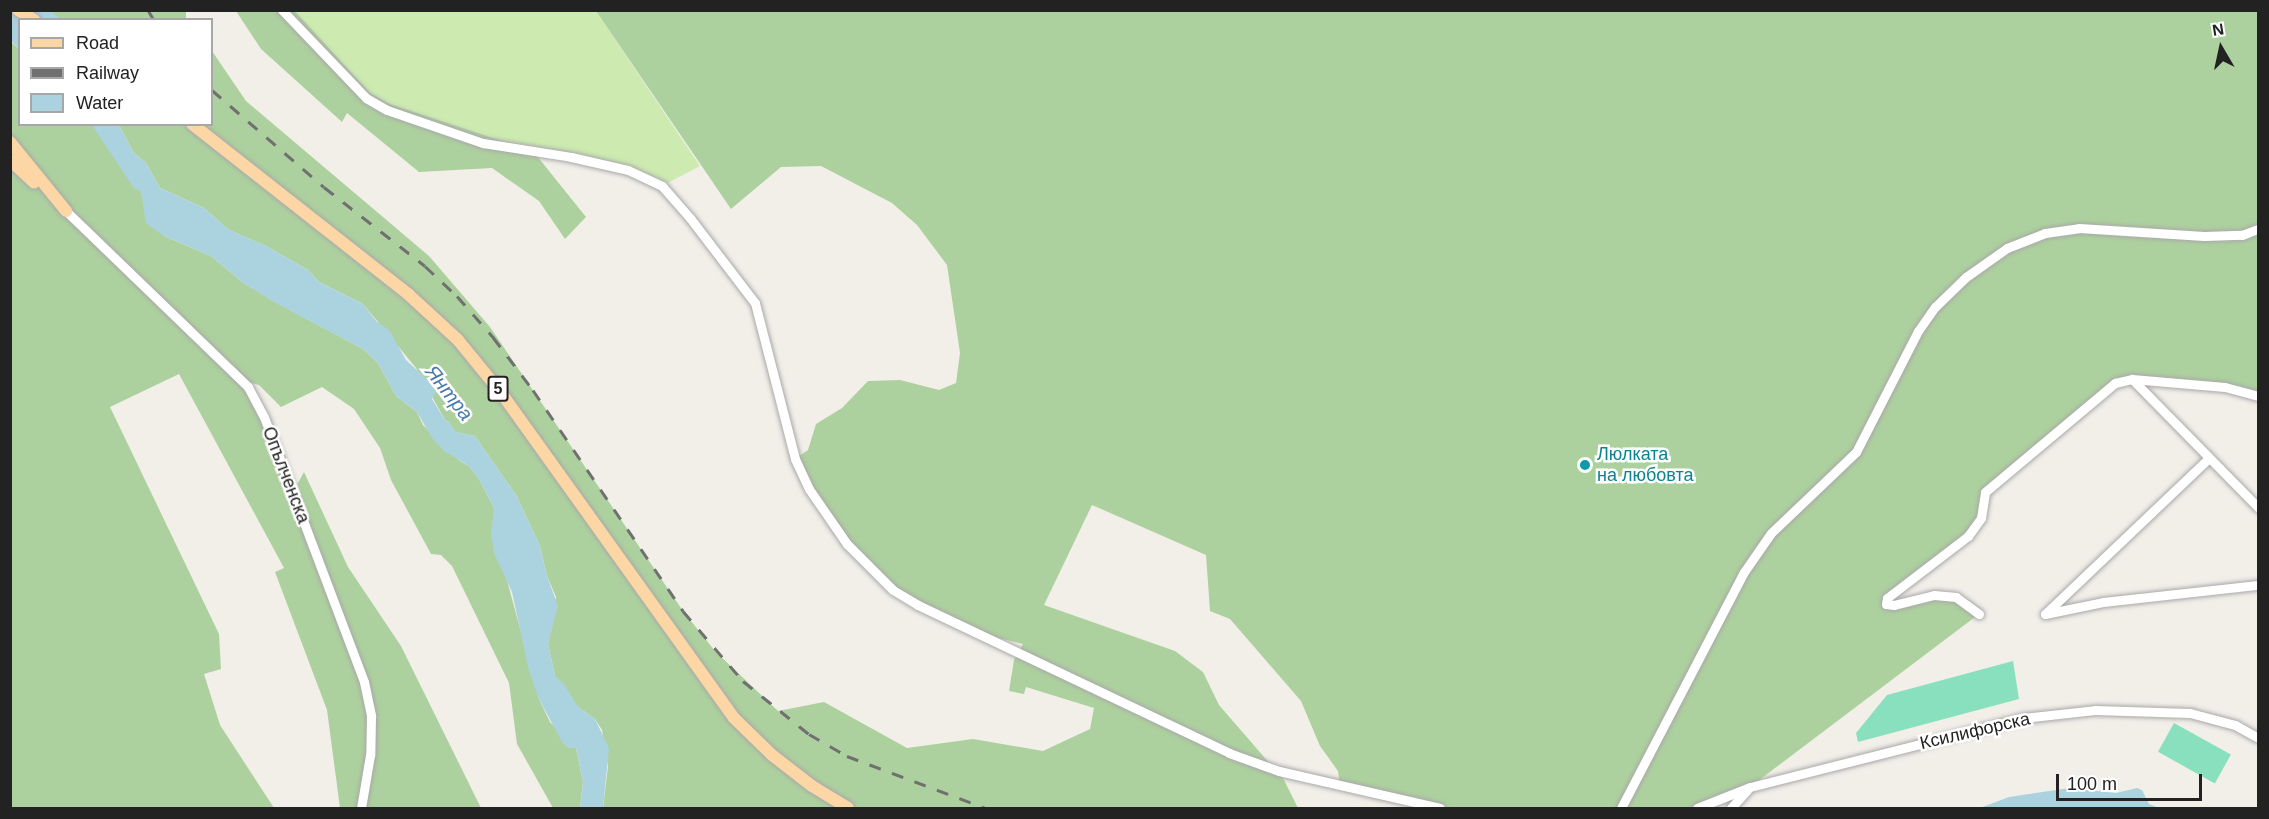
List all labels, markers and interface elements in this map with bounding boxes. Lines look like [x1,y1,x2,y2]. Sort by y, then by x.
legend [18,18,213,126]
north arrow [2191,18,2251,78]
text: N [2211,20,2225,39]
text: Road [76,33,119,53]
text: Railway [76,63,139,83]
text: Water [76,93,123,113]
water label: Янтра [420,361,478,425]
road number: 5 [488,376,508,402]
street label: Опълченска [258,424,314,526]
place label: Люлката на любовта [1597,444,1693,486]
marker: Люлката на любовта [1578,458,1592,472]
street label: Ксилифорска [1918,708,2032,754]
scale bar [2059,762,2204,800]
text: 100 m [2067,774,2117,794]

